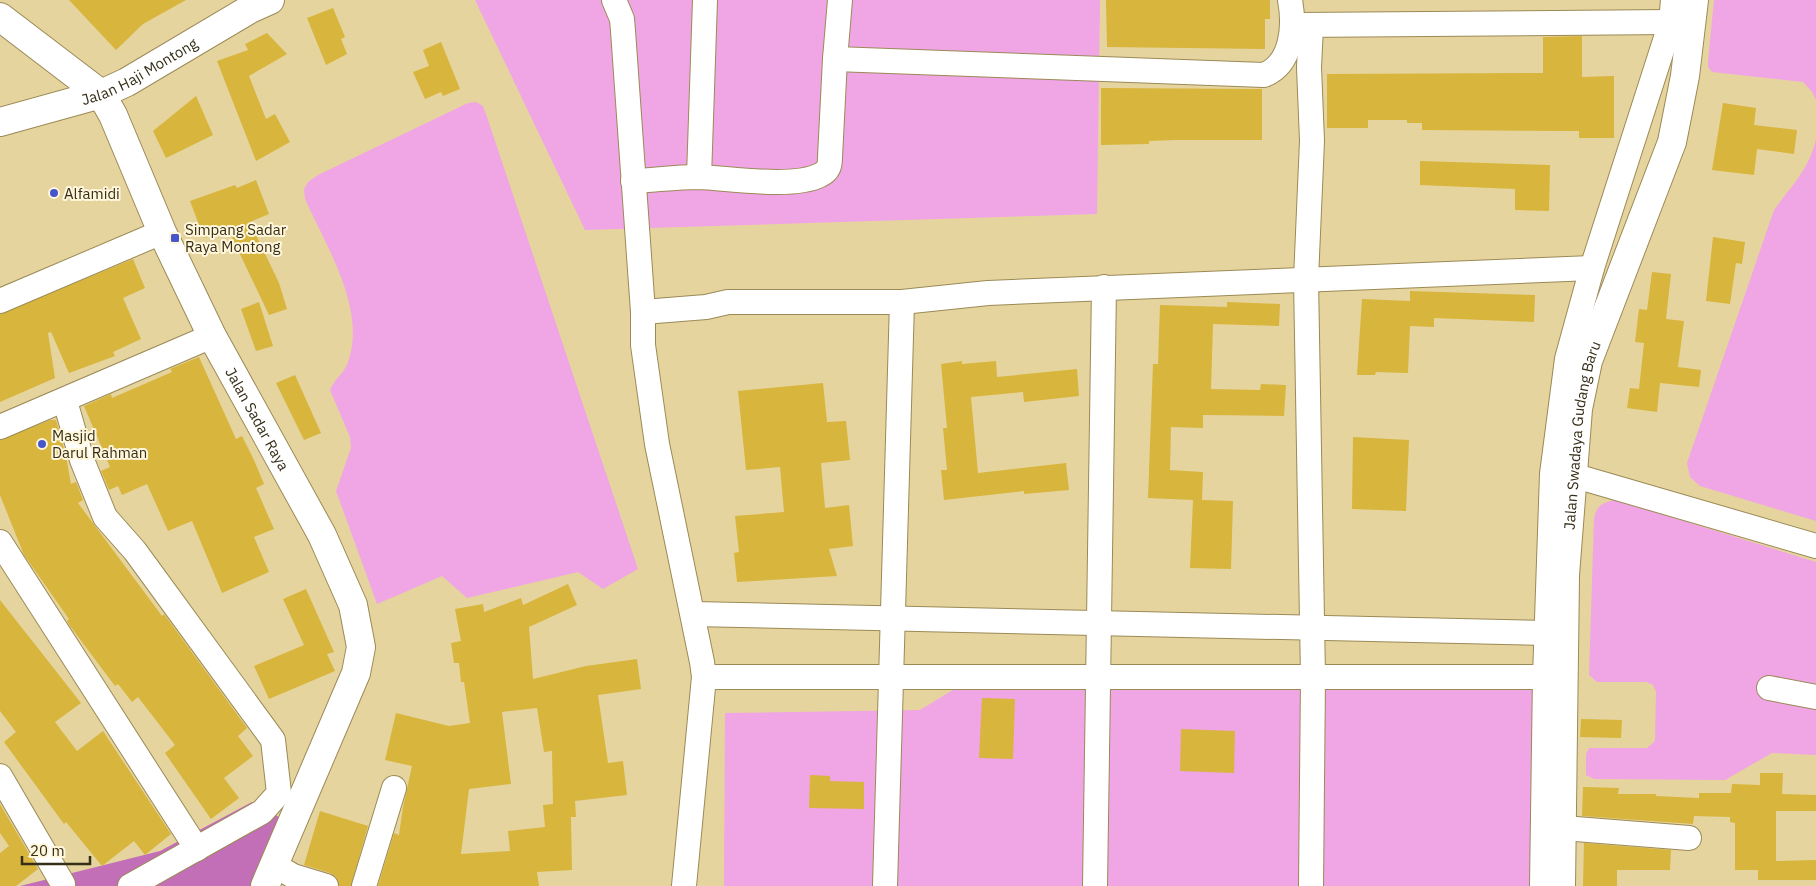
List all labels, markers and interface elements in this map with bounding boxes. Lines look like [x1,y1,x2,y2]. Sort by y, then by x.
street label: Jalan Haji Montong [79,33,201,109]
place label: Alfamidi [64,184,120,203]
marker: Alfamidi [48,187,60,199]
place label: Simpang Sadar Raya Montong [185,220,287,256]
marker: Simpang Sadar Raya Montong [169,232,181,244]
street label: Jalan Swadaya Gudang Baru [1559,338,1604,530]
street label: Jalan Sadar Raya [222,364,294,474]
place label: Masjid Darul Rahman [52,426,147,462]
marker: Masjid Darul Rahman [36,438,48,450]
scale bar [22,834,90,866]
text: 20 m [30,841,65,860]

